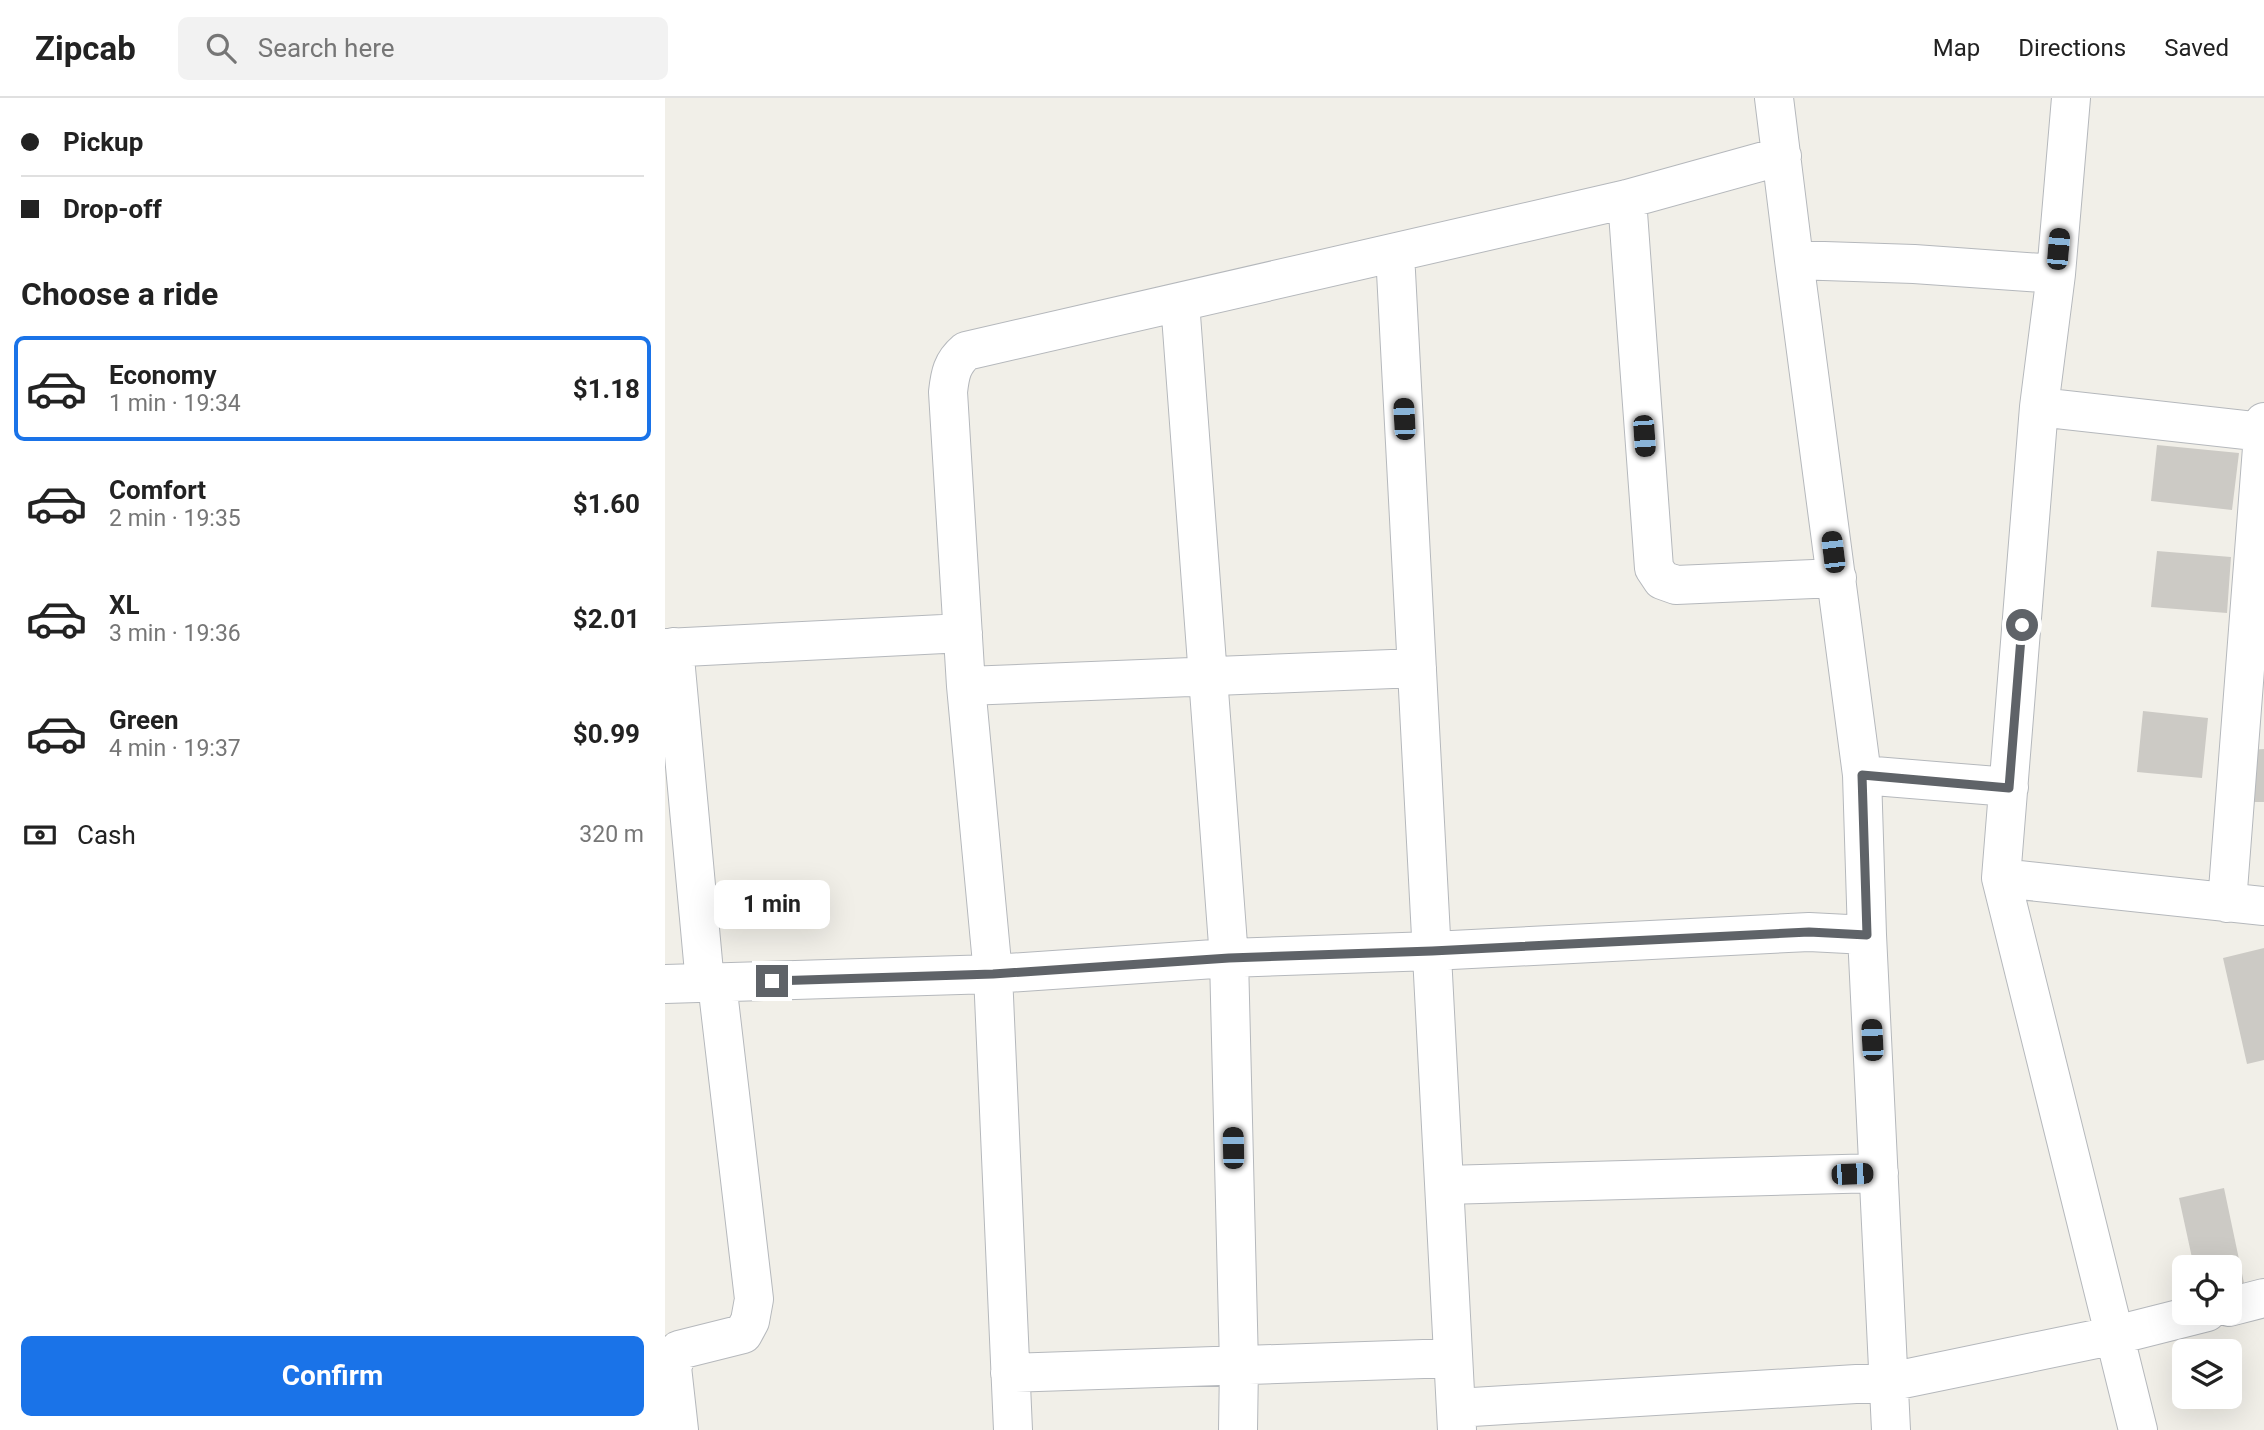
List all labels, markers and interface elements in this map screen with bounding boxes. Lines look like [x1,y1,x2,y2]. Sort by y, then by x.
search box [178,17,668,80]
text: Zipcab [35,29,136,68]
icon: search [202,29,240,67]
text: Search here [258,33,395,63]
text: Map [1933,34,1980,62]
text: Directions [2018,34,2126,62]
text: Saved [2164,34,2229,62]
text: Pickup [63,127,143,157]
text: Drop-off [63,194,162,224]
car [2046,227,2071,271]
text: Choose a ride [21,275,218,313]
icon: car [25,357,88,420]
text: Economy [109,360,216,390]
text: $1.18 [573,374,640,404]
text: 1 min · 19:34 [109,390,241,417]
car [1393,397,1416,441]
car [1633,414,1656,458]
icon: car [25,472,88,535]
text: Comfort [109,475,206,505]
text: $1.60 [573,489,640,519]
text: 2 min · 19:35 [109,505,241,532]
car [1821,530,1846,574]
icon: car [25,587,88,650]
text: XL [109,590,140,620]
text: $2.01 [573,604,640,634]
route start [2006,609,2038,641]
text: 3 min · 19:36 [109,620,241,647]
icon: car [25,702,88,765]
text: Green [109,705,179,735]
text: $0.99 [573,719,640,749]
text: 4 min · 19:37 [109,735,241,762]
icon: cash [21,816,59,854]
text: Cash [77,820,136,850]
text: 320 m [579,821,644,848]
callout: 1 min [714,880,830,928]
text: 1 min [743,891,801,918]
route end [756,965,788,997]
car [1861,1018,1884,1062]
car [1223,1127,1244,1169]
car [1831,1163,1874,1185]
map controls [2172,1255,2242,1409]
button: locate [2172,1255,2242,1325]
button: Confirm [21,1336,644,1416]
button: layers [2172,1339,2242,1409]

